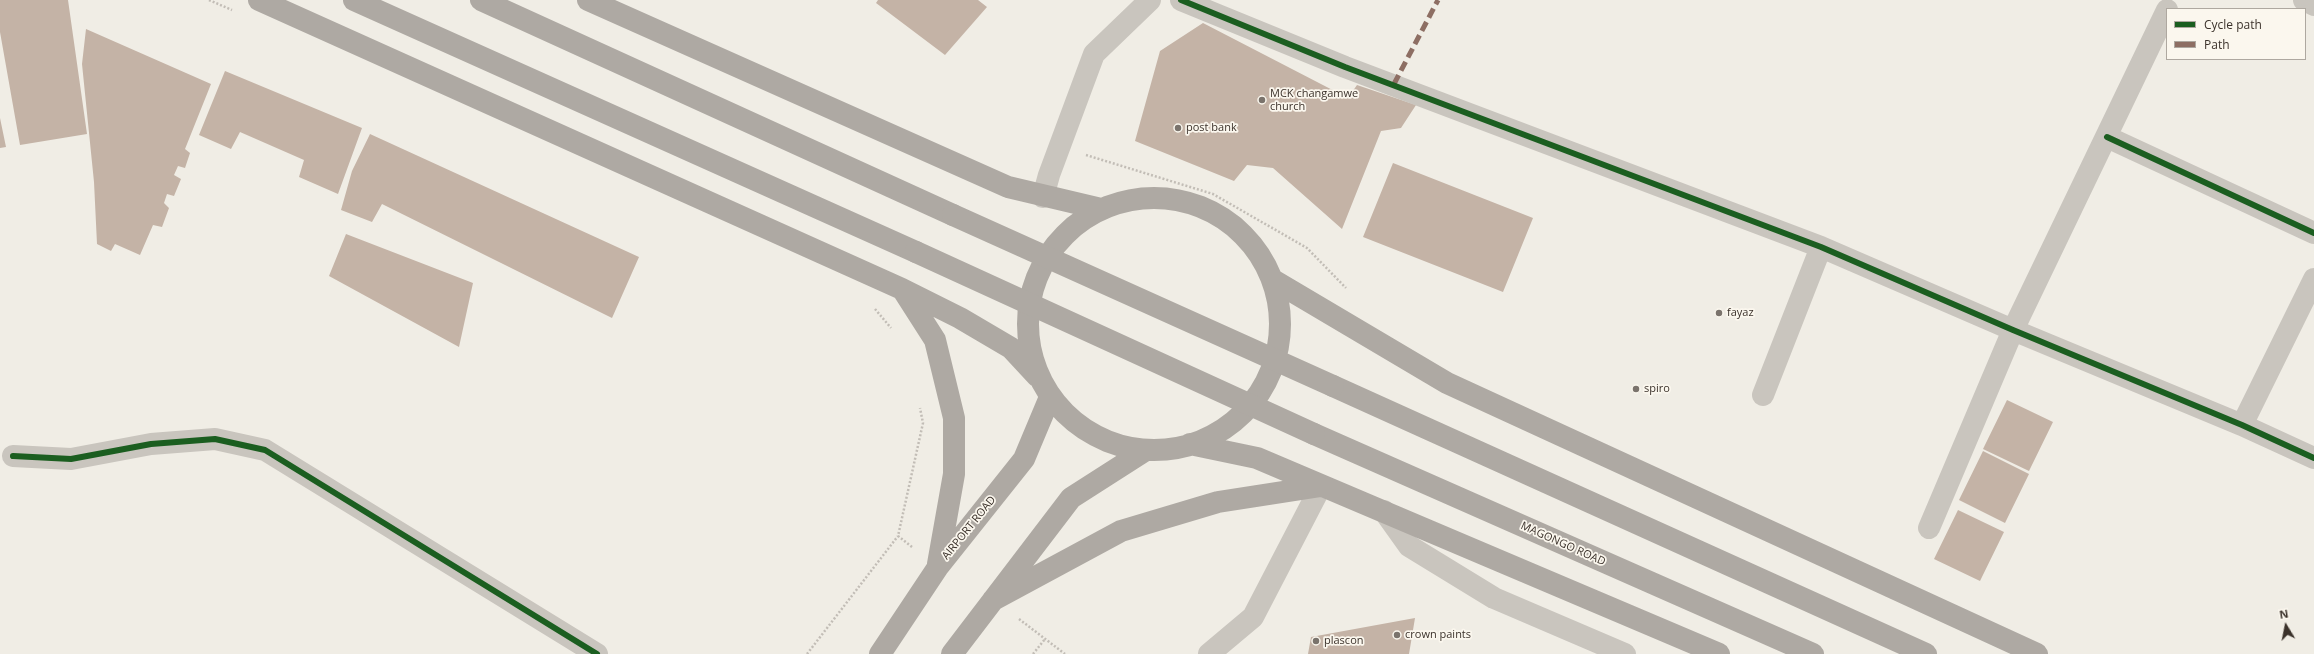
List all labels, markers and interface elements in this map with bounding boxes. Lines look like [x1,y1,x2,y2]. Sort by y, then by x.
legend [2166,8,2306,60]
text: Cycle path [2204,16,2262,33]
text: Path [2204,36,2230,53]
place label: MCK changamwe church [1270,87,1358,113]
marker: MCK changamwe church [1257,95,1267,105]
place label: post bank [1186,121,1237,135]
marker: post bank [1173,123,1183,133]
place label: fayaz [1727,306,1754,320]
marker: fayaz [1714,308,1724,318]
place label: spiro [1644,382,1670,396]
marker: spiro [1631,384,1641,394]
street label: AIRPORT ROAD [939,494,999,562]
street label: MAGONGO ROAD [1519,519,1607,569]
north arrow [2266,606,2306,646]
text: N [2278,606,2290,622]
place label: crown paints [1405,628,1471,642]
marker: crown paints [1392,630,1402,640]
place label: plascon [1324,634,1363,648]
marker: plascon [1311,636,1321,646]

